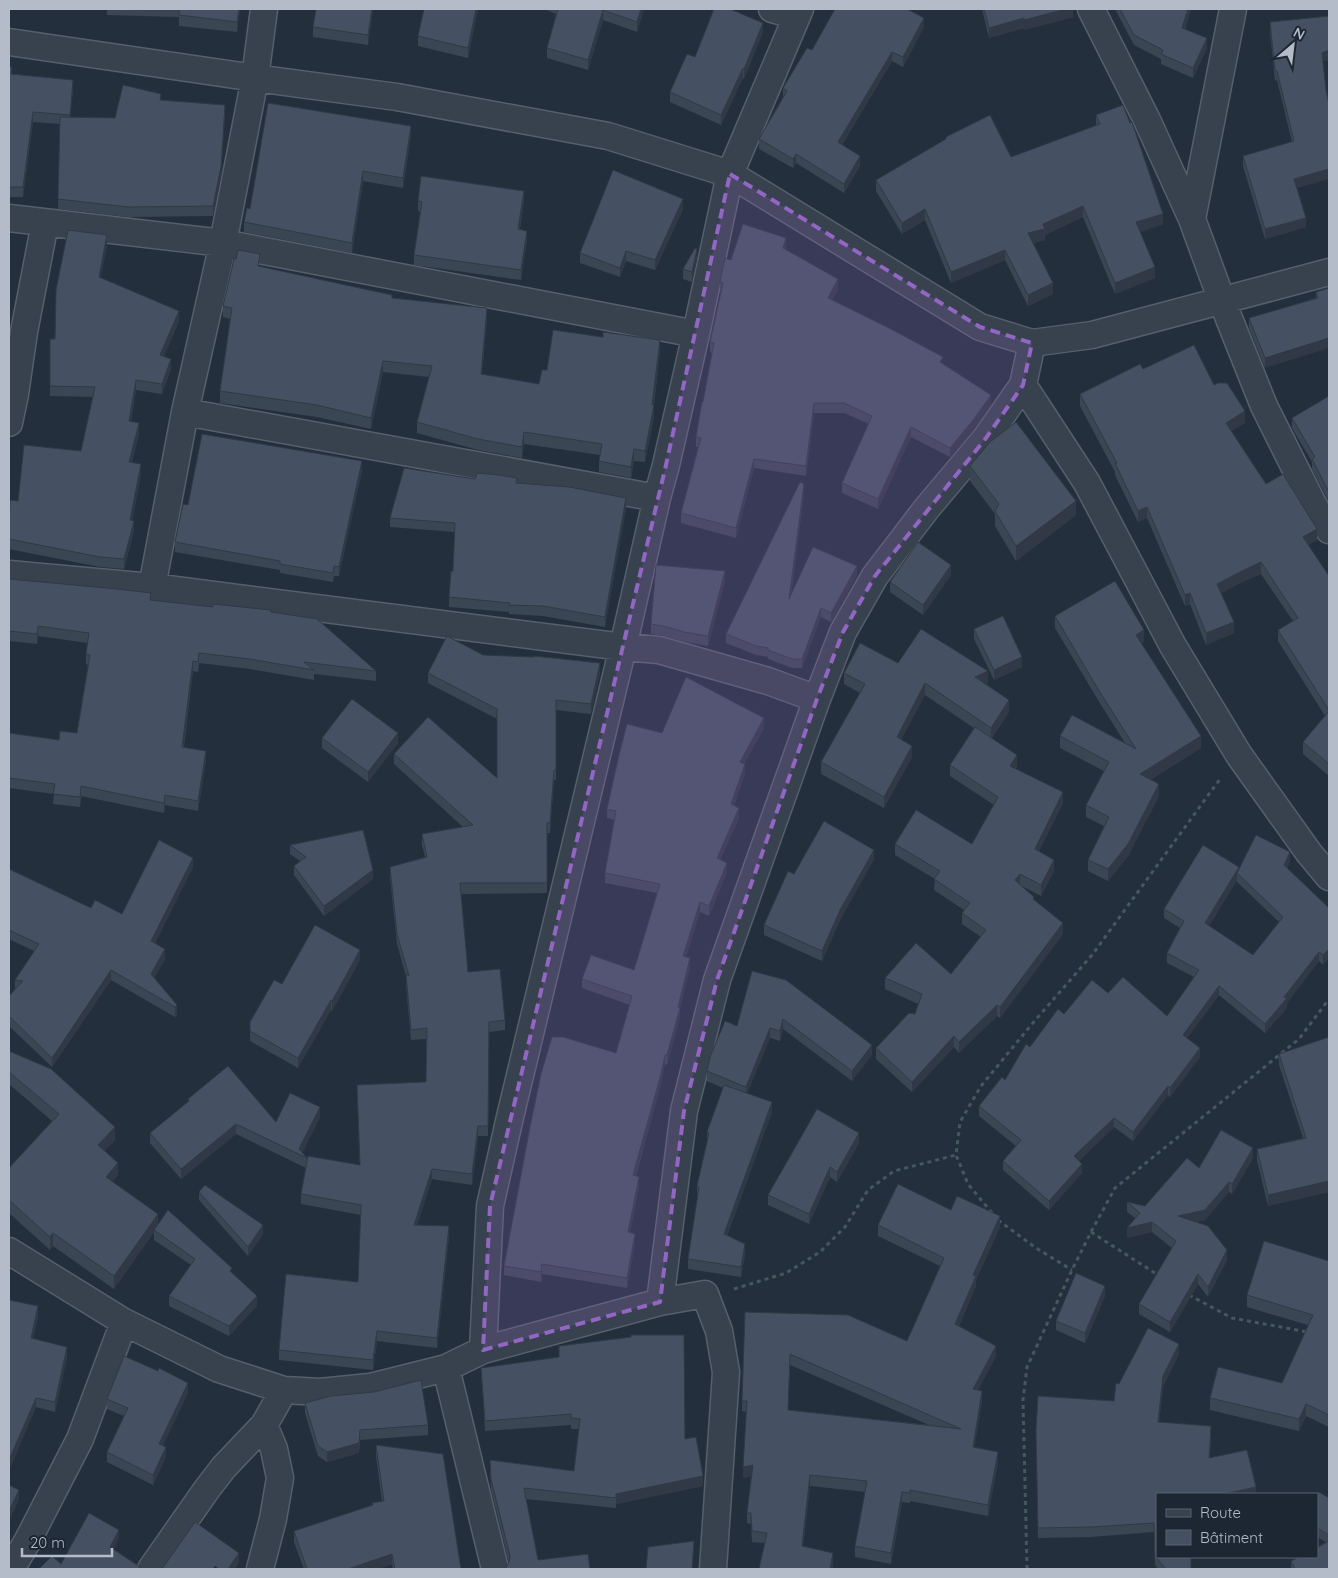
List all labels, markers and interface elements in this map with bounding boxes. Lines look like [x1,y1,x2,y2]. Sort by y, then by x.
north arrow [1268,20,1318,70]
text: N [1290,23,1308,44]
legend [1156,1493,1318,1558]
text: Route [1200,1503,1241,1522]
scale bar [22,1526,112,1558]
text: Bâtiment [1200,1528,1263,1547]
text: 20 m [30,1533,65,1552]

